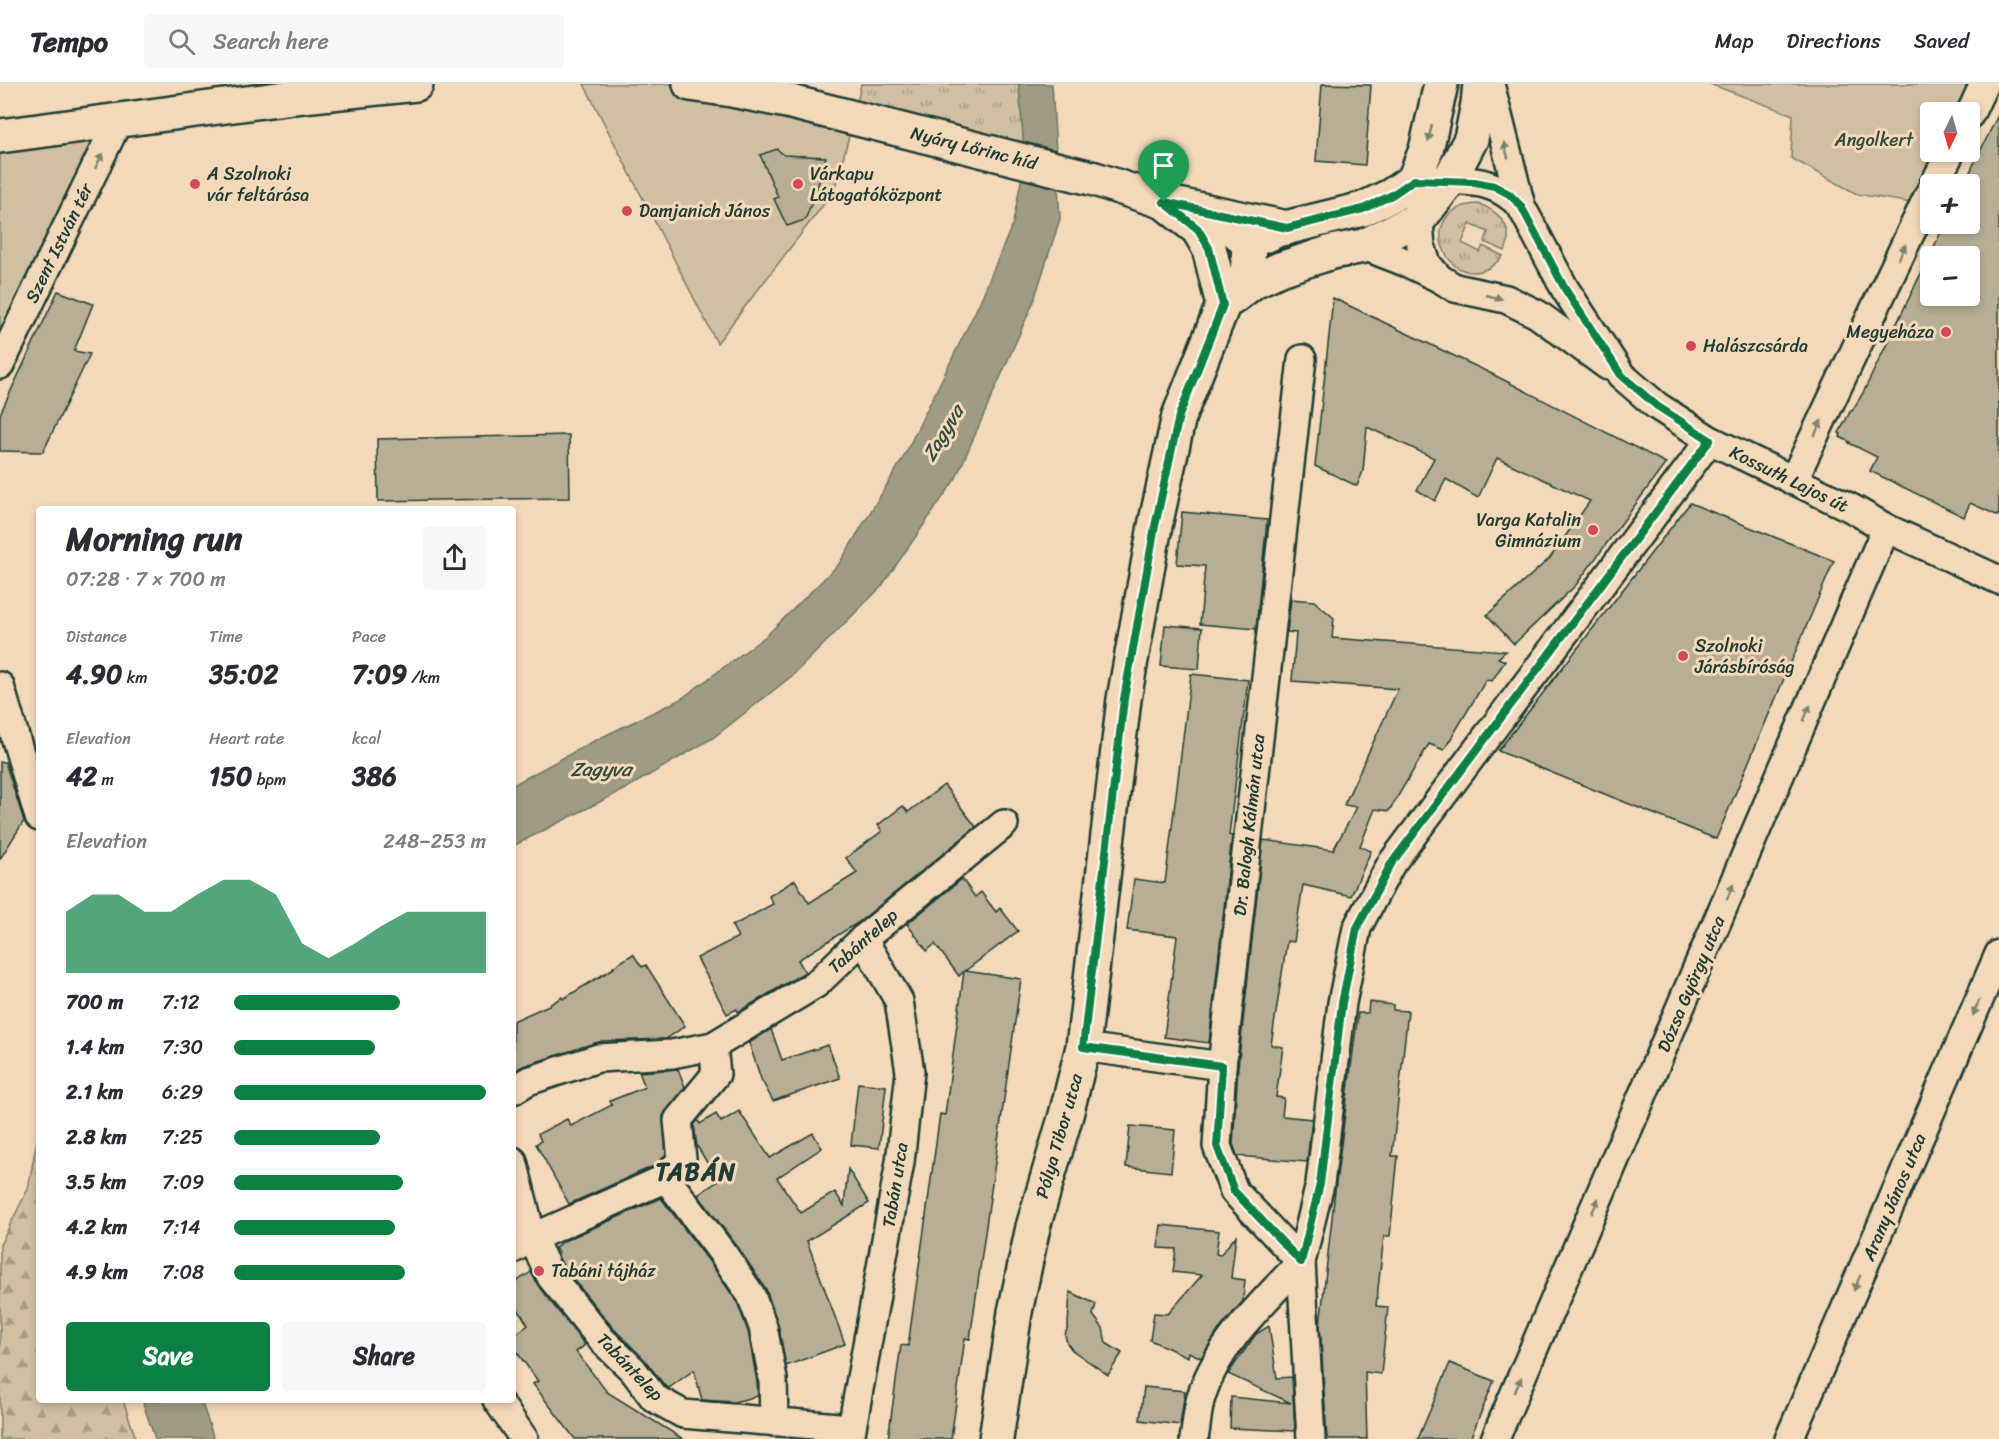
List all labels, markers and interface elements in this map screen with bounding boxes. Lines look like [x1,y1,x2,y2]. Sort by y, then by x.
search box [144,14,564,68]
text: Tempo [30,17,108,66]
text: Search here [213,22,329,61]
text: Map [1715,22,1753,60]
text: Directions [1786,22,1881,60]
text: Saved [1914,22,1969,60]
icon: search [165,25,198,58]
north arrow [1920,102,1980,162]
map controls [1920,102,1980,306]
street label: Nyáry Lőrinc híd [907,117,1042,180]
one-way arrow [1425,124,1435,142]
park label: Angolkert [1834,124,1914,156]
pin [1138,140,1189,202]
one-way arrow [1501,140,1511,159]
icon: arrive [1147,149,1180,182]
one-way arrow [94,153,103,170]
place label: A Szolnoki vár feltárása [206,158,309,211]
place label: Várkapu Látogatóközpont [810,158,942,211]
button: + [1920,174,1980,234]
street label: Szent István tér [16,176,103,309]
marker: A Szolnoki vár feltárása [188,177,202,191]
marker: Várkapu Látogatóközpont [791,177,805,191]
place label: Damjanich János [639,195,771,227]
marker: Damjanich János [620,204,634,218]
one-way arrow [1897,244,1906,261]
button: − [1920,246,1980,306]
one-way arrow [1485,292,1503,302]
place label: Megyeháza [1846,316,1934,348]
marker: Megyeháza [1939,325,1953,339]
place label: Halászcsárda [1703,330,1808,362]
marker: Halászcsárda [1684,339,1698,353]
water label: Zagyva [912,395,975,468]
one-way arrow [1814,420,1823,437]
street label: Kossuth Lajos út [1724,436,1854,522]
place label: Varga Katalin Gimnázium [1476,504,1581,557]
text: Morning run [66,510,242,568]
marker: Varga Katalin Gimnázium [1586,523,1600,537]
button: share [423,526,486,589]
text: 07:28 · 7 × 700 m [66,562,226,597]
text: Distance [66,622,127,651]
text: Time [209,622,243,651]
text: Pace [352,622,386,651]
place label: Szolnoki Járásbíróság [1694,630,1795,683]
marker: Szolnoki Járásbíróság [1676,649,1690,663]
text: 4.90 [66,651,123,697]
text: 35:02 [209,651,278,697]
text: 7:09 [352,651,407,697]
text: km [123,663,147,692]
text: /km [407,663,440,692]
one-way arrow [1803,704,1812,721]
text: Elevation [66,724,131,753]
text: Heart rate [209,724,284,753]
text: kcal [352,724,381,753]
street label: Dr. Balogh Kálmán utca [1224,731,1275,918]
water label: Zagyva [571,752,634,787]
text: 42 [66,753,97,799]
text: 150 [209,753,252,799]
text: 386 [352,753,397,799]
text: m [97,765,114,794]
text: bpm [252,765,286,794]
text: Elevation [66,824,147,859]
text: 248–253 m [383,824,486,859]
one-way arrow [1726,883,1736,901]
street label: Tabántelep [820,900,906,982]
street label: Dózsa György utca [1648,910,1735,1057]
text: 700 m [66,985,123,1020]
text: 7:12 [162,985,200,1020]
one-way arrow [1971,999,1981,1017]
text: 1.4 km [66,1030,124,1065]
text: 7:30 [162,1030,203,1065]
street label: Pólya Tibor utca [1026,1069,1092,1202]
text: 2.1 km [66,1075,123,1110]
text: 6:29 [162,1075,203,1110]
text: 2.8 km [66,1120,127,1155]
text: 7:25 [162,1120,203,1155]
street label: Arany János utca [1852,1128,1935,1267]
street label: Tabán utca [872,1140,918,1230]
district label: TABÁN [655,1151,737,1193]
text: 3.5 km [66,1165,126,1200]
text: 7:09 [162,1165,204,1200]
one-way arrow [1591,1197,1600,1215]
text: 4.2 km [66,1210,127,1245]
text: 7:14 [162,1210,201,1245]
text: 4.9 km [66,1255,128,1290]
text: 7:08 [162,1255,204,1290]
place label: Tabáni tájház [551,1255,656,1287]
marker: Tabáni tájház [532,1264,546,1278]
one-way arrow [1852,1274,1861,1292]
button: Save [66,1322,270,1391]
button: Share [282,1322,486,1391]
street label: Tabántelep [589,1325,672,1409]
one-way arrow [1513,1376,1523,1394]

